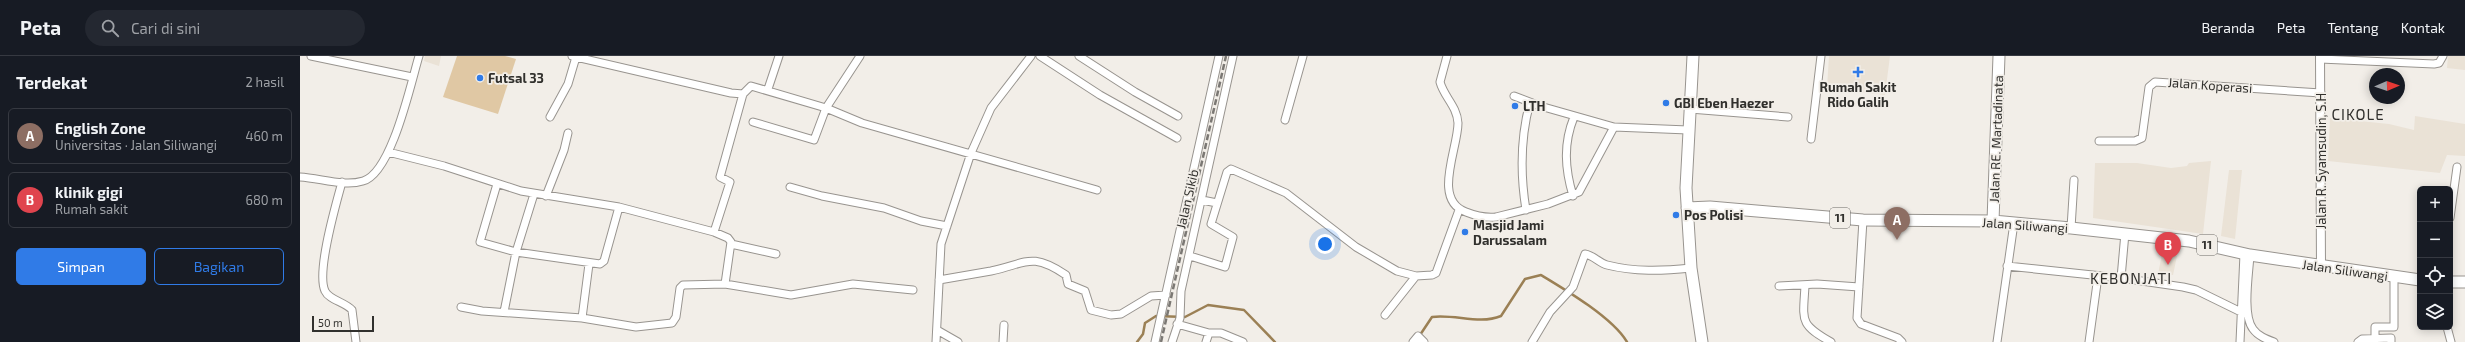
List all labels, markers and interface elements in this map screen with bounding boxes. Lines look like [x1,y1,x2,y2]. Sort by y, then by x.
search box [85,10,365,46]
text: Peta [20,16,61,39]
icon: search [99,17,121,39]
text: Cari di sini [131,19,200,37]
text: Beranda [2201,19,2255,36]
text: Peta [2277,19,2305,36]
text: Tentang [2327,19,2379,36]
text: Kontak [2401,19,2445,36]
marker: Rumah Sakit Rido Galih [1852,66,1864,78]
north arrow [2369,68,2405,104]
place label: Futsal 33 [488,70,544,86]
text: Terdekat [16,72,87,92]
marker: Futsal 33 [475,73,485,83]
text: 2 hasil [245,74,284,90]
street label: Jalan Koperasi [2167,74,2253,96]
street label: Jalan RE. Martadinata [1986,75,2006,203]
place label: Rumah Sakit Rido Galih [1820,79,1897,110]
street label: Jalan R. Syamsudin, S.H [2313,93,2329,229]
place label: GBI Eben Haezer [1674,95,1774,111]
place label: LTH [1523,98,1546,114]
marker: GBI Eben Haezer [1661,98,1671,108]
marker: LTH [1510,101,1520,111]
district label: CIKOLE [2331,105,2385,123]
text: English Zone [55,119,146,137]
text: A [26,128,34,144]
text: 460 m [245,128,283,144]
text: Universitas · Jalan Siliwangi [55,137,217,153]
street label: Jalan Sikib [1172,168,1202,230]
text: klinik gigi [55,183,123,201]
map controls [2417,186,2453,330]
button: + [2417,186,2453,222]
text: B [26,192,34,208]
text: 680 m [246,192,283,208]
text: Rumah sakit [55,201,128,217]
place label: Pos Polisi [1684,207,1743,223]
pin: A [1884,207,1910,240]
road number: 11 [1830,208,1850,228]
marker: Pos Polisi [1671,210,1681,220]
street label: Jalan Siliwangi [1981,214,2069,236]
place label: Masjid Jami Darussalam [1473,217,1547,248]
button: − [2417,222,2453,258]
marker: Masjid Jami Darussalam [1460,227,1470,237]
pin: B [2155,232,2181,265]
your location [1315,234,1335,254]
road number: 11 [2197,235,2217,255]
button: Simpan [16,248,146,285]
button: Bagikan [154,248,284,285]
street label: Jalan Siliwangi [2301,256,2389,284]
button: locate [2417,258,2453,294]
district label: KEBONJATI [2090,269,2172,287]
button: layers [2417,294,2453,330]
scale bar [312,314,374,333]
text: 50 m [318,316,343,329]

